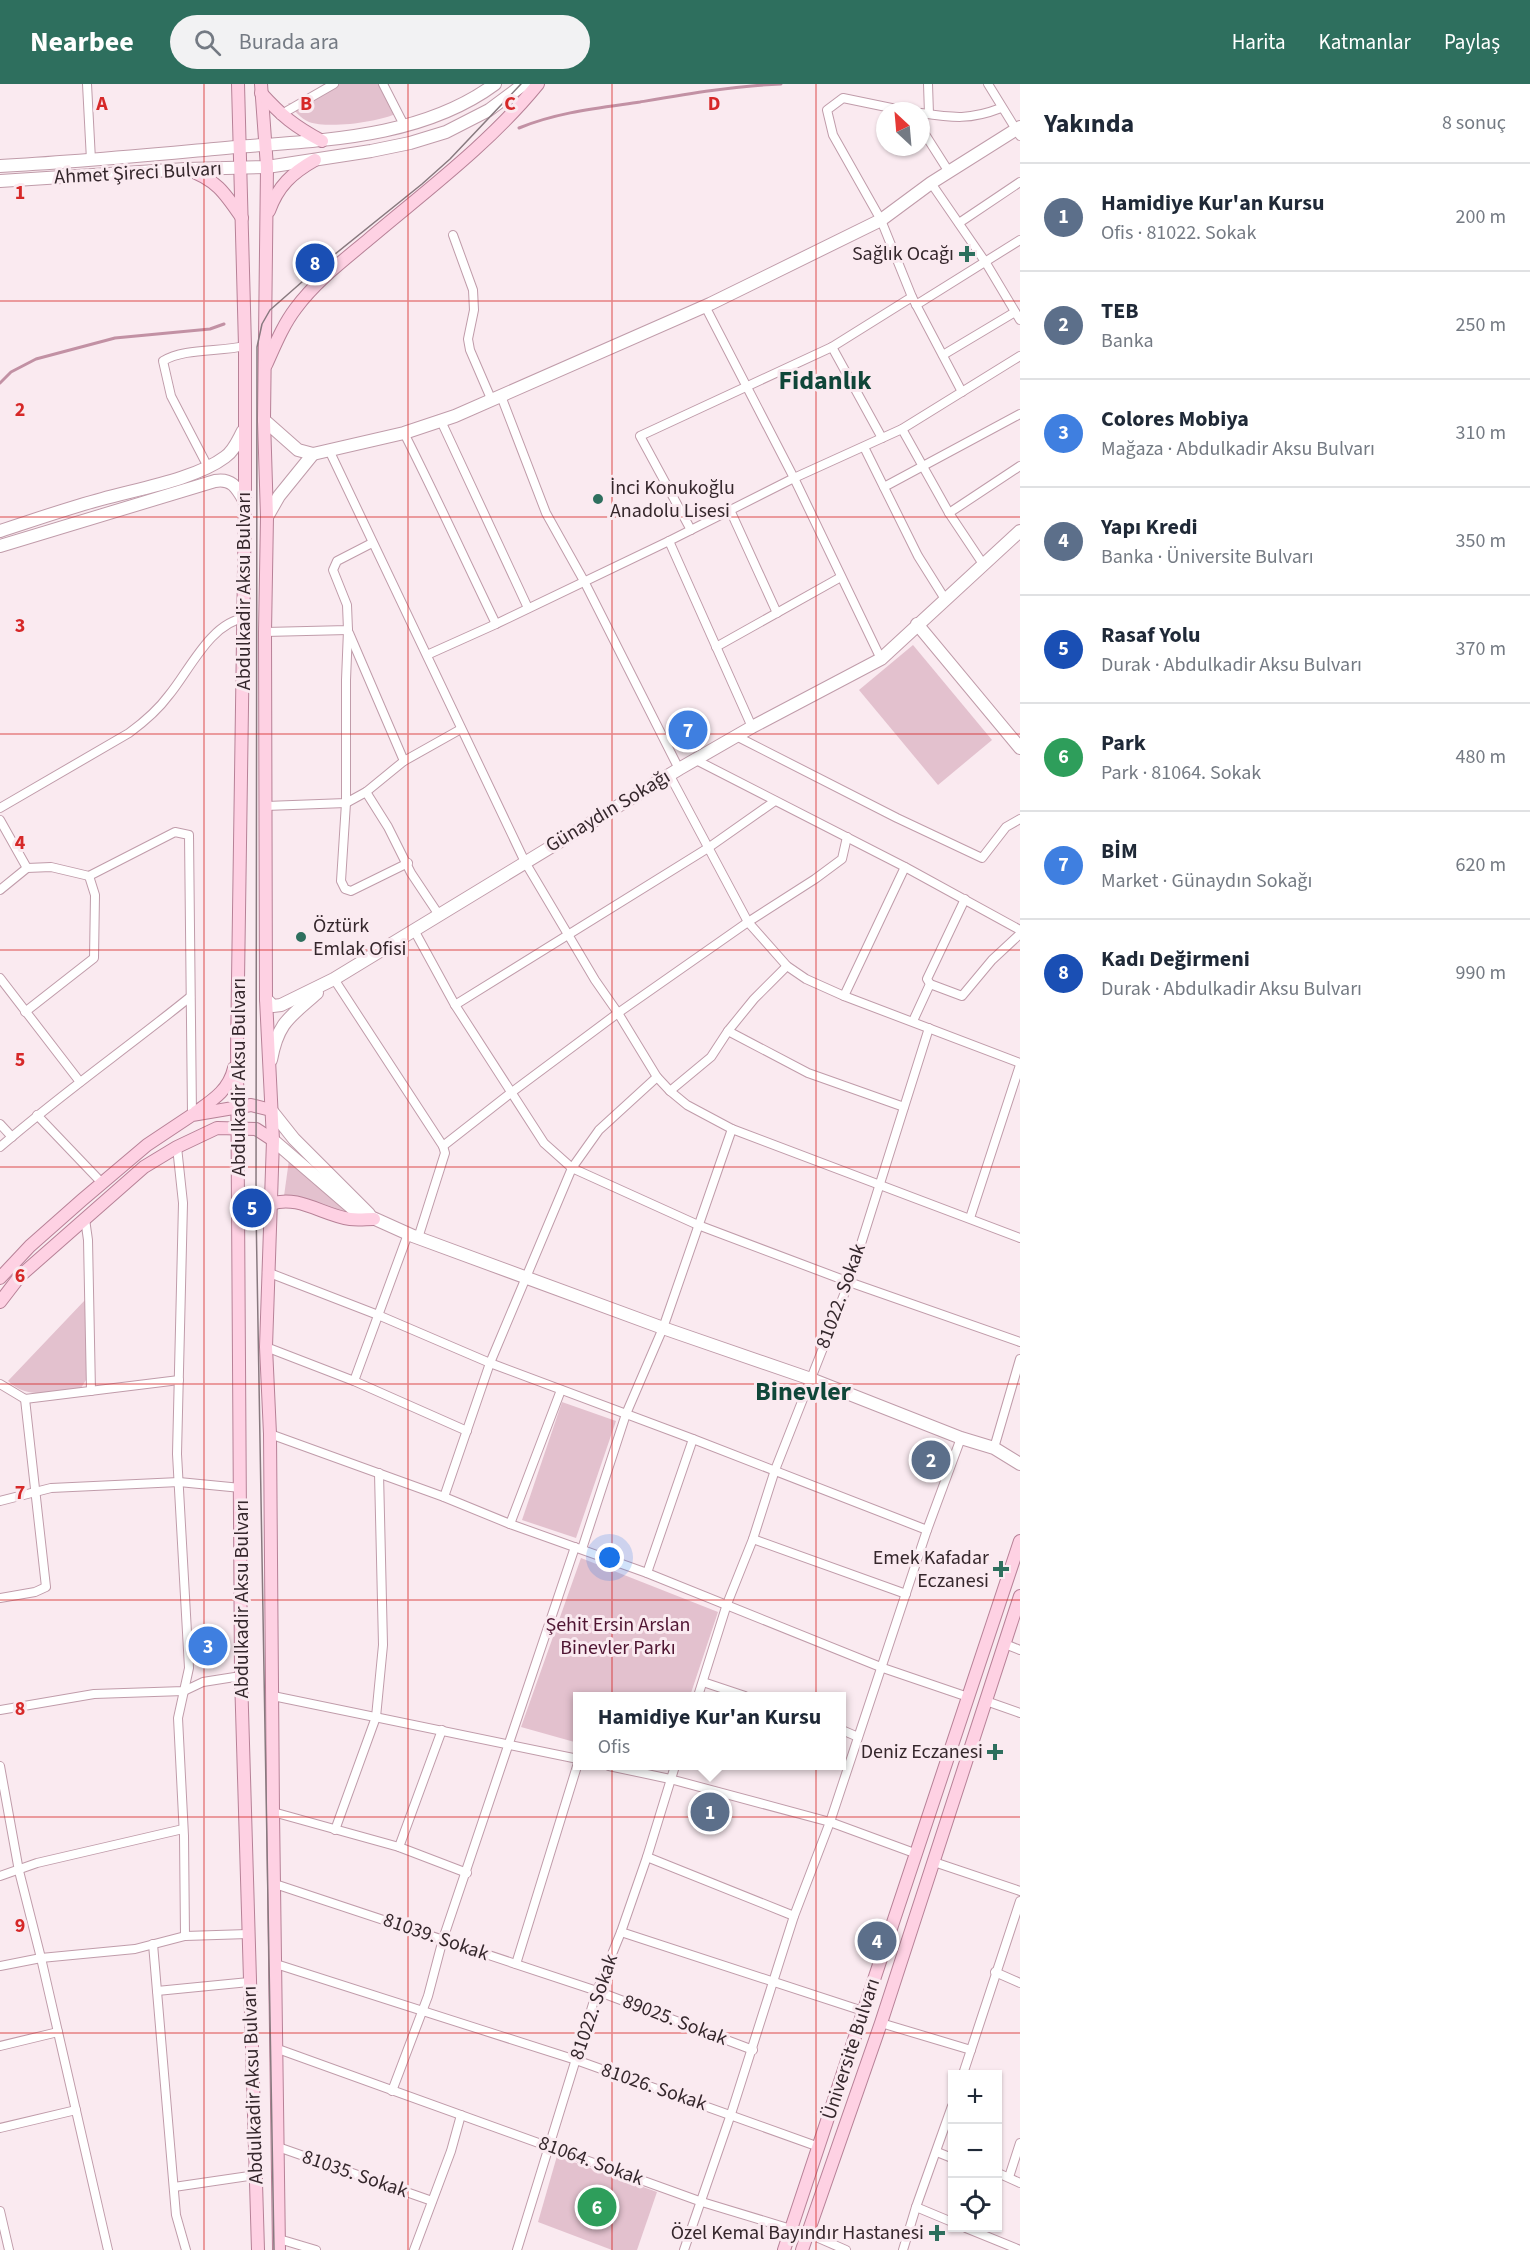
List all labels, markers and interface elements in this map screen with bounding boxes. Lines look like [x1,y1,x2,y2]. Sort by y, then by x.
search box [170,15,590,69]
text: Nearbee [30,22,134,62]
icon: search [191,26,224,59]
text: Burada ara [239,26,339,58]
text: Harita [1232,27,1286,57]
text: Katmanlar [1319,27,1411,57]
text: Paylaş [1444,27,1500,57]
text: A [95,90,108,118]
text: B [300,90,312,118]
text: C [504,90,516,118]
text: D [708,90,720,118]
north arrow [876,102,930,156]
text: Yakında [1044,105,1134,142]
text: 8 sonuç [1442,109,1506,137]
street label: Ahmet Şireci Bulvarı [54,155,222,191]
text: 1 [15,179,25,207]
text: Hamidiye Kur'an Kursu [1101,187,1324,219]
text: 1 [1058,203,1069,231]
text: 200 m [1456,203,1506,231]
text: Ofis · 81022. Sokak [1101,219,1256,247]
pin: 8 [296,240,334,285]
place label: Sağlık Ocağı [852,240,954,268]
marker: Sağlık Ocağı [958,245,976,263]
text: TEB [1101,295,1139,327]
text: 2 [1058,311,1069,339]
text: 250 m [1456,311,1506,339]
text: Banka [1101,327,1154,355]
district label: Fidanlık [778,362,872,399]
text: 2 [15,396,25,424]
text: Colores Mobiya [1101,403,1249,435]
text: 3 [1058,419,1069,447]
text: 310 m [1456,419,1506,447]
text: Mağaza · Abdulkadir Aksu Bulvarı [1101,435,1375,463]
place label: İnci Konukoğlu Anadolu Lisesi [610,474,735,525]
street label: Abdulkadir Aksu Bulvarı [230,492,258,690]
marker: İnci Konukoğlu Anadolu Lisesi [591,492,605,506]
text: Yapı Kredi [1101,511,1198,543]
text: 4 [1058,527,1069,555]
text: 350 m [1456,527,1506,555]
text: Banka · Üniversite Bulvarı [1101,543,1314,571]
text: 3 [15,612,25,640]
text: Rasaf Yolu [1101,619,1201,651]
text: 5 [1058,635,1069,663]
text: 370 m [1456,635,1506,663]
text: Durak · Abdulkadir Aksu Bulvarı [1101,651,1362,679]
pin: 7 [668,708,708,752]
text: Park [1101,727,1146,759]
text: 6 [1058,743,1069,771]
text: 480 m [1456,743,1506,771]
text: Park · 81064. Sokak [1101,759,1261,787]
street label: Günaydın Sokağı [540,763,676,859]
text: 4 [15,829,26,857]
text: BİM [1101,835,1138,867]
text: 7 [1058,851,1069,879]
text: 620 m [1456,851,1506,879]
text: Market · Günaydın Sokağı [1101,867,1312,895]
place label: Öztürk Emlak Ofisi [313,912,407,963]
marker: Öztürk Emlak Ofisi [294,930,308,944]
text: Kadı Değirmeni [1101,943,1250,975]
text: 8 [1058,959,1069,987]
text: 990 m [1456,959,1506,987]
text: Durak · Abdulkadir Aksu Bulvarı [1101,975,1362,1003]
street label: Abdulkadir Aksu Bulvarı [225,978,253,1176]
text: 5 [15,1046,25,1074]
pin: 5 [232,1186,272,1230]
street label: 81022. Sokak [809,1239,873,1352]
text: 6 [15,1262,25,1290]
district label: Binevler [755,1373,852,1410]
pin: 2 [912,1438,950,1482]
text: 7 [15,1479,25,1507]
street label: Abdulkadir Aksu Bulvarı [228,1500,256,1698]
your location [595,1543,624,1572]
place label: Emek Kafadar Eczanesi [873,1544,989,1595]
marker: Emek Kafadar Eczanesi [994,1562,1008,1576]
park label: Şehit Ersin Arslan Binevler Parkı [545,1611,691,1662]
pin: 3 [188,1624,228,1668]
popup [573,1692,846,1770]
text: 8 [15,1695,25,1723]
text: Hamidiye Kur'an Kursu [598,1701,821,1733]
text: Ofis [598,1733,630,1761]
place label: Deniz Eczanesi [861,1738,983,1766]
marker: Deniz Eczanesi [988,1745,1002,1759]
pin: 1 [690,1790,730,1834]
street label: 81039. Sokak [379,1906,493,1968]
text: 9 [15,1912,25,1940]
pin: 4 [858,1918,896,1964]
street label: 81022. Sokak [563,1950,625,2064]
street label: Üniversite Bulvarı [815,1975,887,2123]
street label: Abdulkadir Aksu Bulvarı [236,1985,270,2185]
street label: 89025. Sokak [619,1987,731,2053]
street label: 81026. Sokak [597,2056,711,2118]
map controls [948,2070,1002,2232]
button: + [948,2070,1002,2124]
button: − [948,2124,1002,2178]
street label: 81064. Sokak [535,2129,648,2193]
street label: 81035. Sokak [298,2143,412,2205]
button: locate [948,2178,1002,2232]
pin: 6 [578,2184,616,2230]
place label: Özel Kemal Bayındır Hastanesi [671,2219,924,2247]
marker: Özel Kemal Bayındır Hastanesi [928,2224,946,2242]

